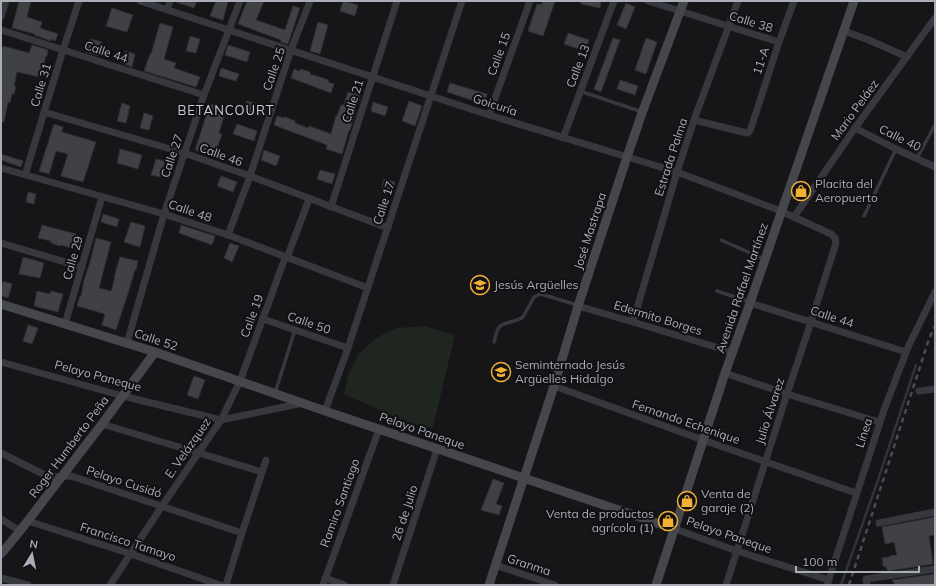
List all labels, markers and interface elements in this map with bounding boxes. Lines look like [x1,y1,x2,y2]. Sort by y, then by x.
street label: Calle 38 [727,8,775,35]
street label: Calle 15 [484,30,513,78]
street label: Calle 44 [82,37,130,66]
street label: Calle 13 [562,42,593,90]
street label: Calle 25 [259,45,288,93]
street label: 11-A [749,45,772,77]
street label: Calle 31 [27,61,54,109]
street label: Mario Peláez [827,76,882,143]
street label: Calle 21 [338,77,367,125]
street label: Goicuría [471,90,519,119]
district label: BETANCOURT [177,102,275,118]
street label: Estrada Palma [651,116,690,198]
street label: Calle 40 [877,121,924,154]
street label: Calle 27 [157,132,186,180]
street label: Calle 46 [197,140,245,169]
place label: Placita del Aeropuerto [815,176,878,205]
street label: Calle 17 [369,179,398,227]
shop icon: Placita del Aeropuerto [790,180,812,202]
street label: José Mastrapa [570,191,609,271]
street label: Calle 48 [166,196,214,225]
street label: Avenida Rafael Martínez [712,221,771,355]
street label: Calle 29 [59,234,86,282]
school or university icon: Jesús Argüelles [469,274,491,296]
place label: Jesús Argüelles [494,277,578,292]
street label: Calle 19 [237,292,266,340]
street label: Edermito Borges [612,297,704,338]
street label: Calle 44 [808,302,856,331]
street label: Calle 50 [285,308,333,337]
street label: Calle 52 [132,325,180,354]
street label: Pelayo Paneque [53,357,143,394]
place label: Seminternado Jesús Argüelles Hidalgo [515,357,625,386]
school or university icon: Seminternado Jesús Argüelles Hidalgo [490,361,512,383]
street label: Julio Álvarez [752,376,787,446]
street label: Roger Humberto Peña [25,393,112,501]
street label: Fernando Echenique [630,396,742,447]
street label: Pelayo Paneque [378,409,467,452]
street label: E. Velázquez [161,415,214,481]
street label: Línea [852,416,875,450]
street label: Ramiro Santiago [317,456,363,549]
street label: Pelayo Cusidó [85,462,164,501]
street label: 26 de Julio [388,483,421,543]
place label: Venta de garaje (2) [701,486,754,515]
shop icon: Venta de garaje (2) [676,490,698,512]
place label: Venta de productos agrícola (1) [546,506,654,535]
shop icon: Venta de productos agrícola (1) [657,510,679,532]
street label: Pelayo Paneque [685,513,774,556]
street label: Francisco Tamayo [78,519,178,564]
north arrow [12,534,52,574]
text: N [28,537,39,552]
scale bar [796,548,919,574]
street label: Granma [505,550,553,579]
text: 100 m [802,554,837,569]

